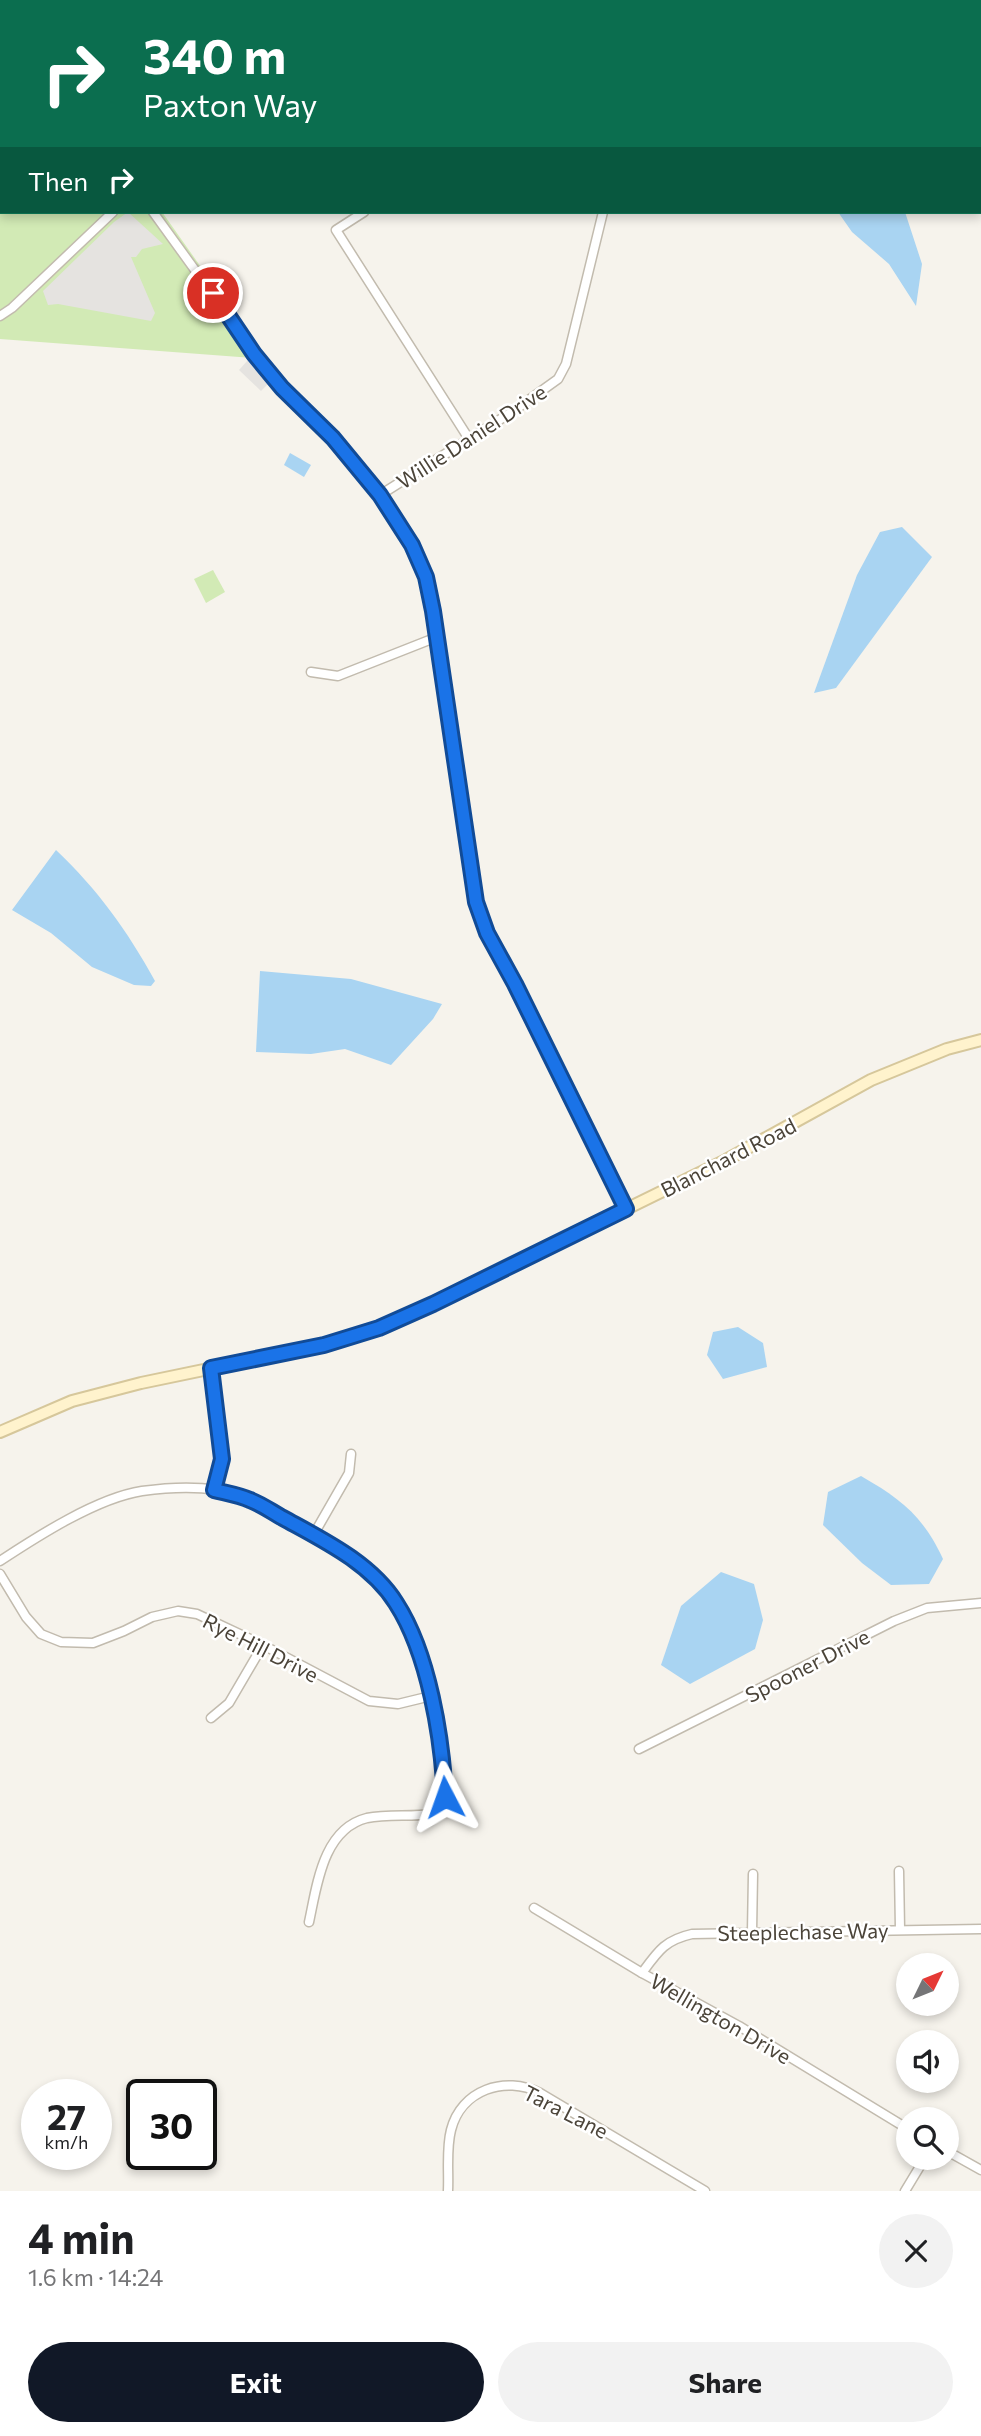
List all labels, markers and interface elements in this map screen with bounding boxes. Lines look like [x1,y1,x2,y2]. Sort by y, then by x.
text: 340 m [143,24,286,84]
icon: right [28,28,119,119]
text: Paxton Way [143,84,317,124]
icon: right [102,161,140,199]
text: Then [28,165,88,196]
pin [183,263,243,323]
icon: arrive [194,274,232,312]
street label: Willie Daniel Drive [392,378,550,494]
street label: Blanchard Road [656,1112,800,1202]
street label: Rye Hill Drive [199,1607,323,1687]
street label: Spooner Drive [741,1623,873,1707]
position arrow [408,1760,482,1834]
street label: Steeplechase Way [717,1917,889,1945]
north arrow [896,1953,959,2016]
map controls [896,1953,959,2170]
street label: Wellington Drive [646,1968,796,2068]
button: sound [896,2030,959,2093]
speed limit sign: 30 [126,2079,217,2170]
street label: Tara Lane [519,2079,613,2143]
text: 27 [47,2094,86,2137]
button: search [896,2107,959,2170]
text: km/h [45,2131,88,2153]
text: 4 min [28,2211,134,2263]
button: close [879,2214,953,2288]
text: 1.6 km · 14:24 [28,2263,163,2291]
button: Exit [28,2342,484,2422]
button: Share [498,2342,953,2422]

